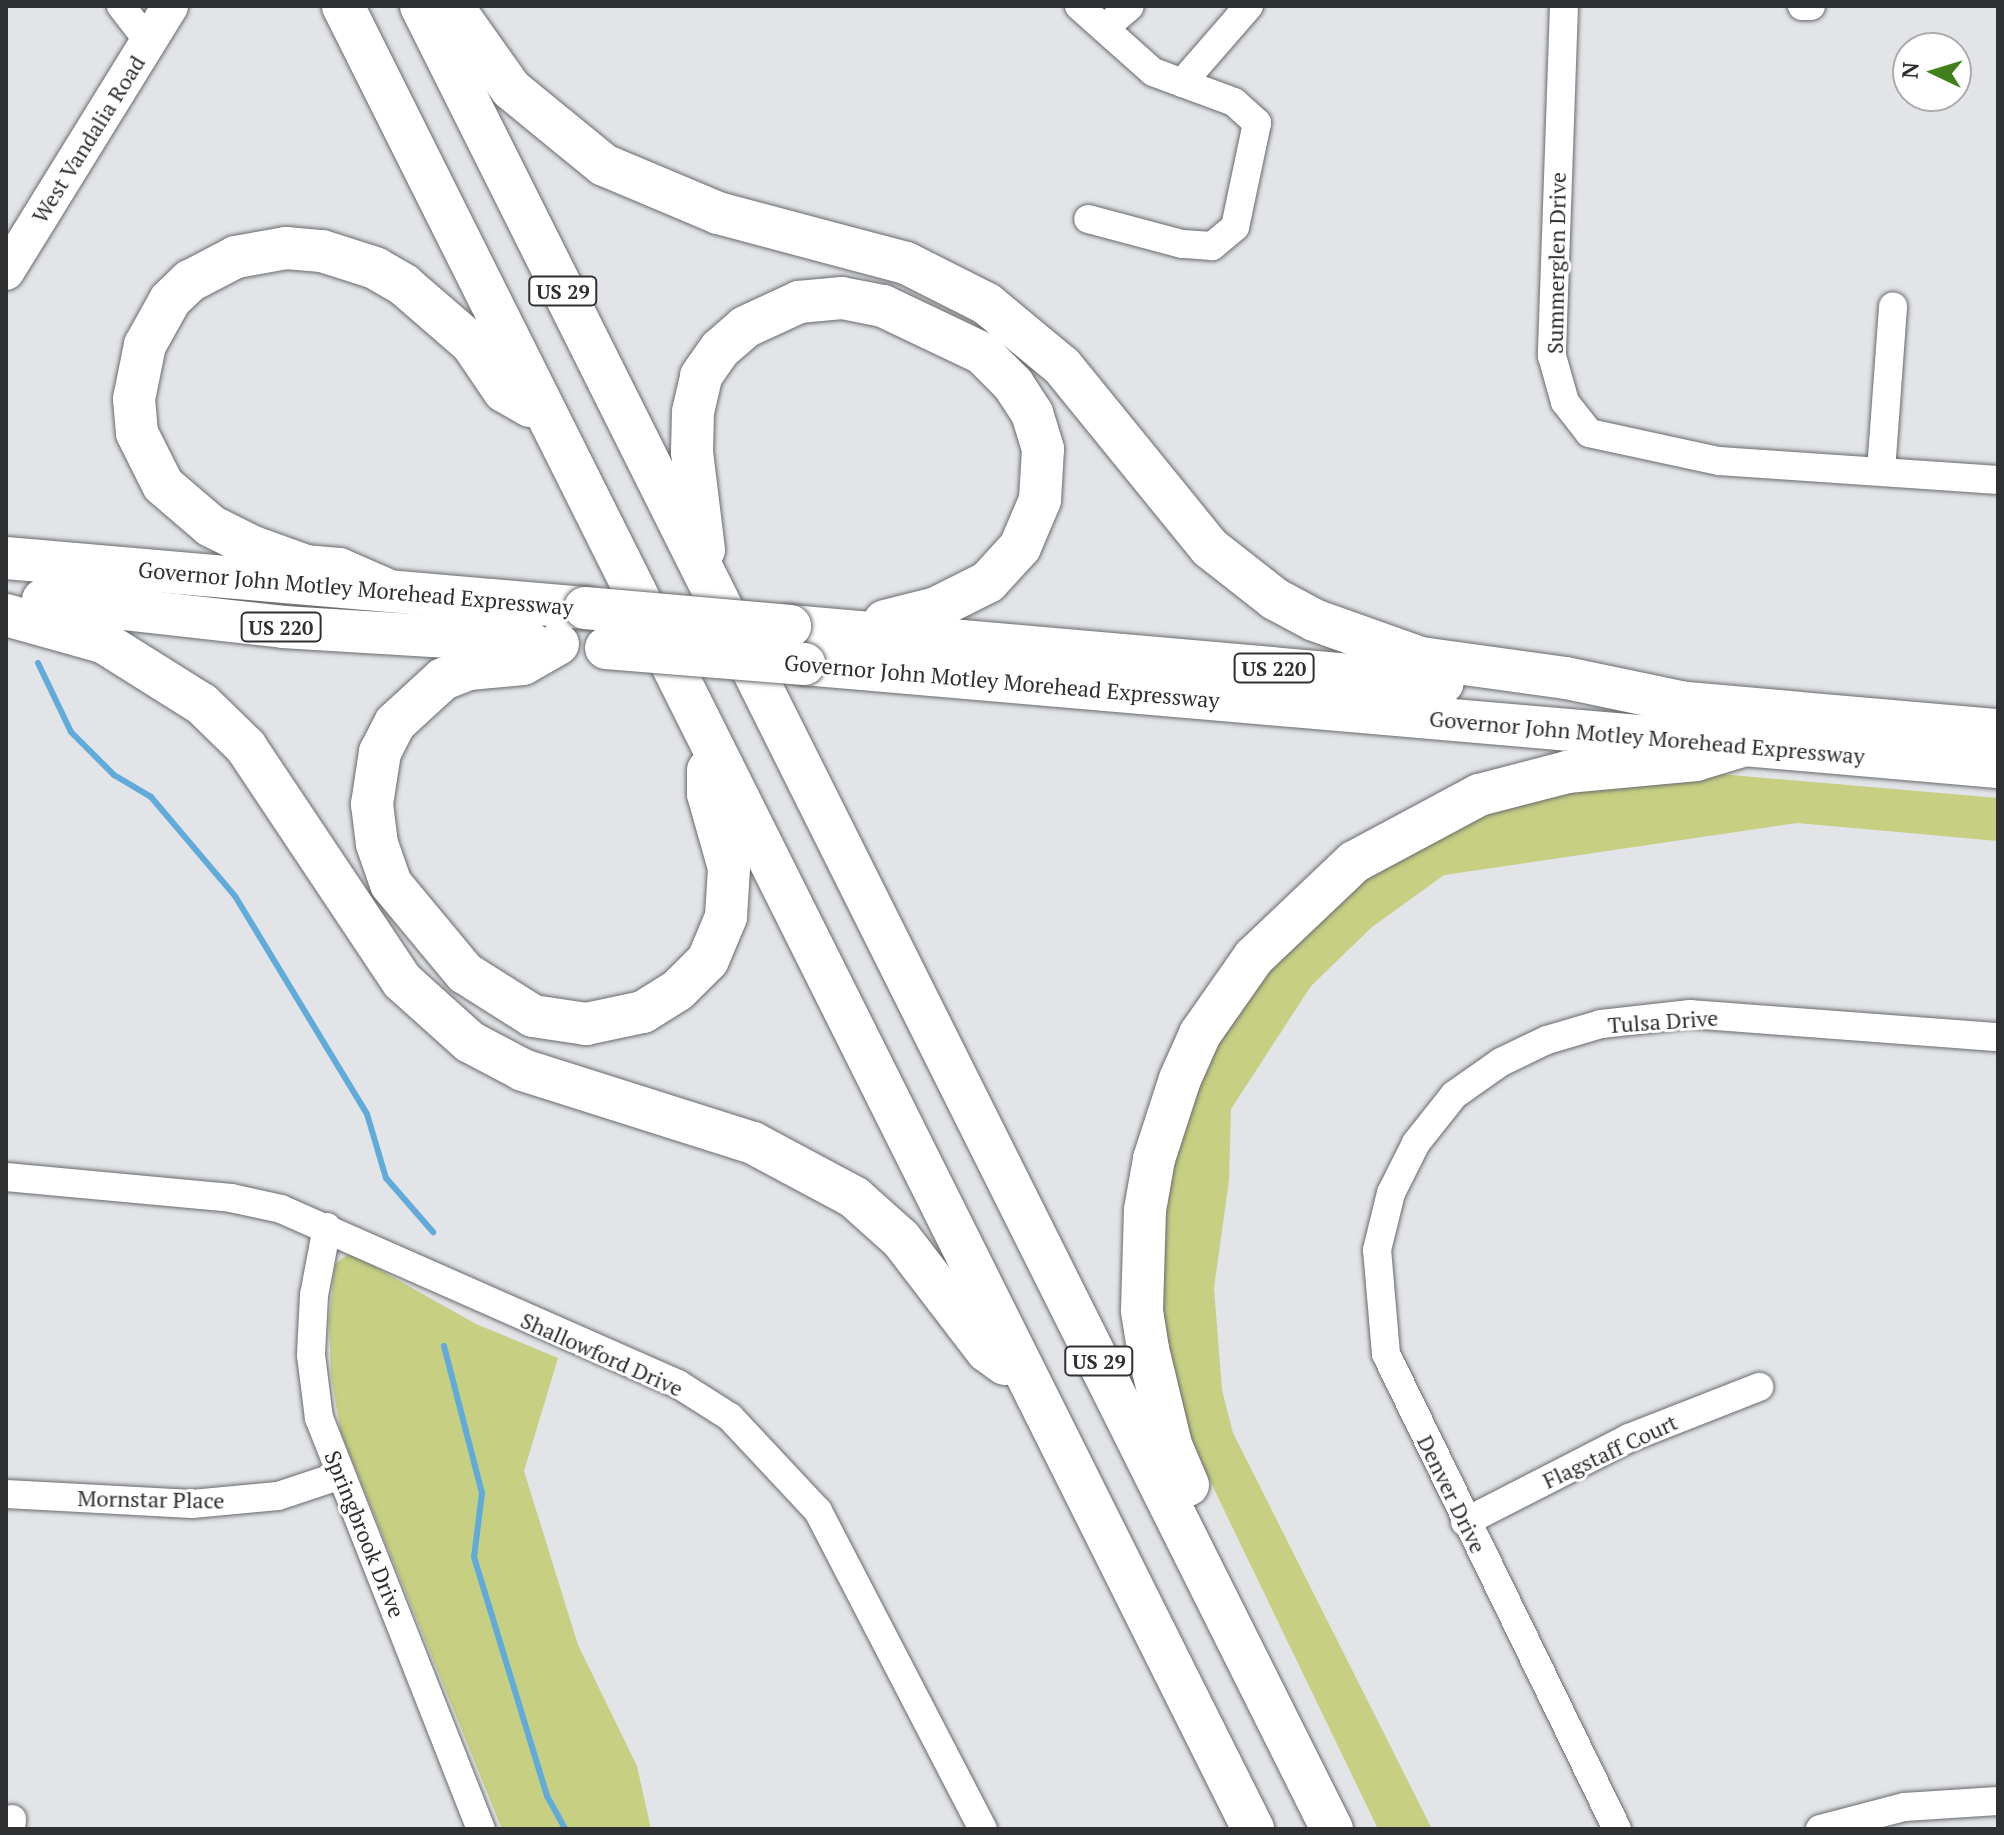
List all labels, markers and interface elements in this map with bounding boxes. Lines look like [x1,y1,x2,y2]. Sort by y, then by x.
north arrow [1892,32,1972,112]
street label: West Vandalia Road [26,50,150,228]
text: N [1895,61,1925,80]
street label: Summerglen Drive [1541,172,1571,354]
road number: US 29 [527,275,599,307]
street label: Governor John Motley Morehead Expressway [137,556,575,620]
road number: US 220 [239,611,323,643]
street label: Governor John Motley Morehead Expressway [783,649,1221,713]
road number: US 220 [1232,652,1316,684]
street label: Governor John Motley Morehead Expressway [1428,705,1866,769]
street label: Tulsa Drive [1607,1004,1719,1038]
street label: Shallowford Drive [517,1306,687,1402]
road number: US 29 [1063,1345,1135,1377]
street label: Flagstaff Court [1538,1408,1682,1494]
street label: Denver Drive [1412,1431,1492,1557]
street label: Springbrook Drive [319,1447,411,1621]
street label: Mornstar Place [77,1485,225,1513]

